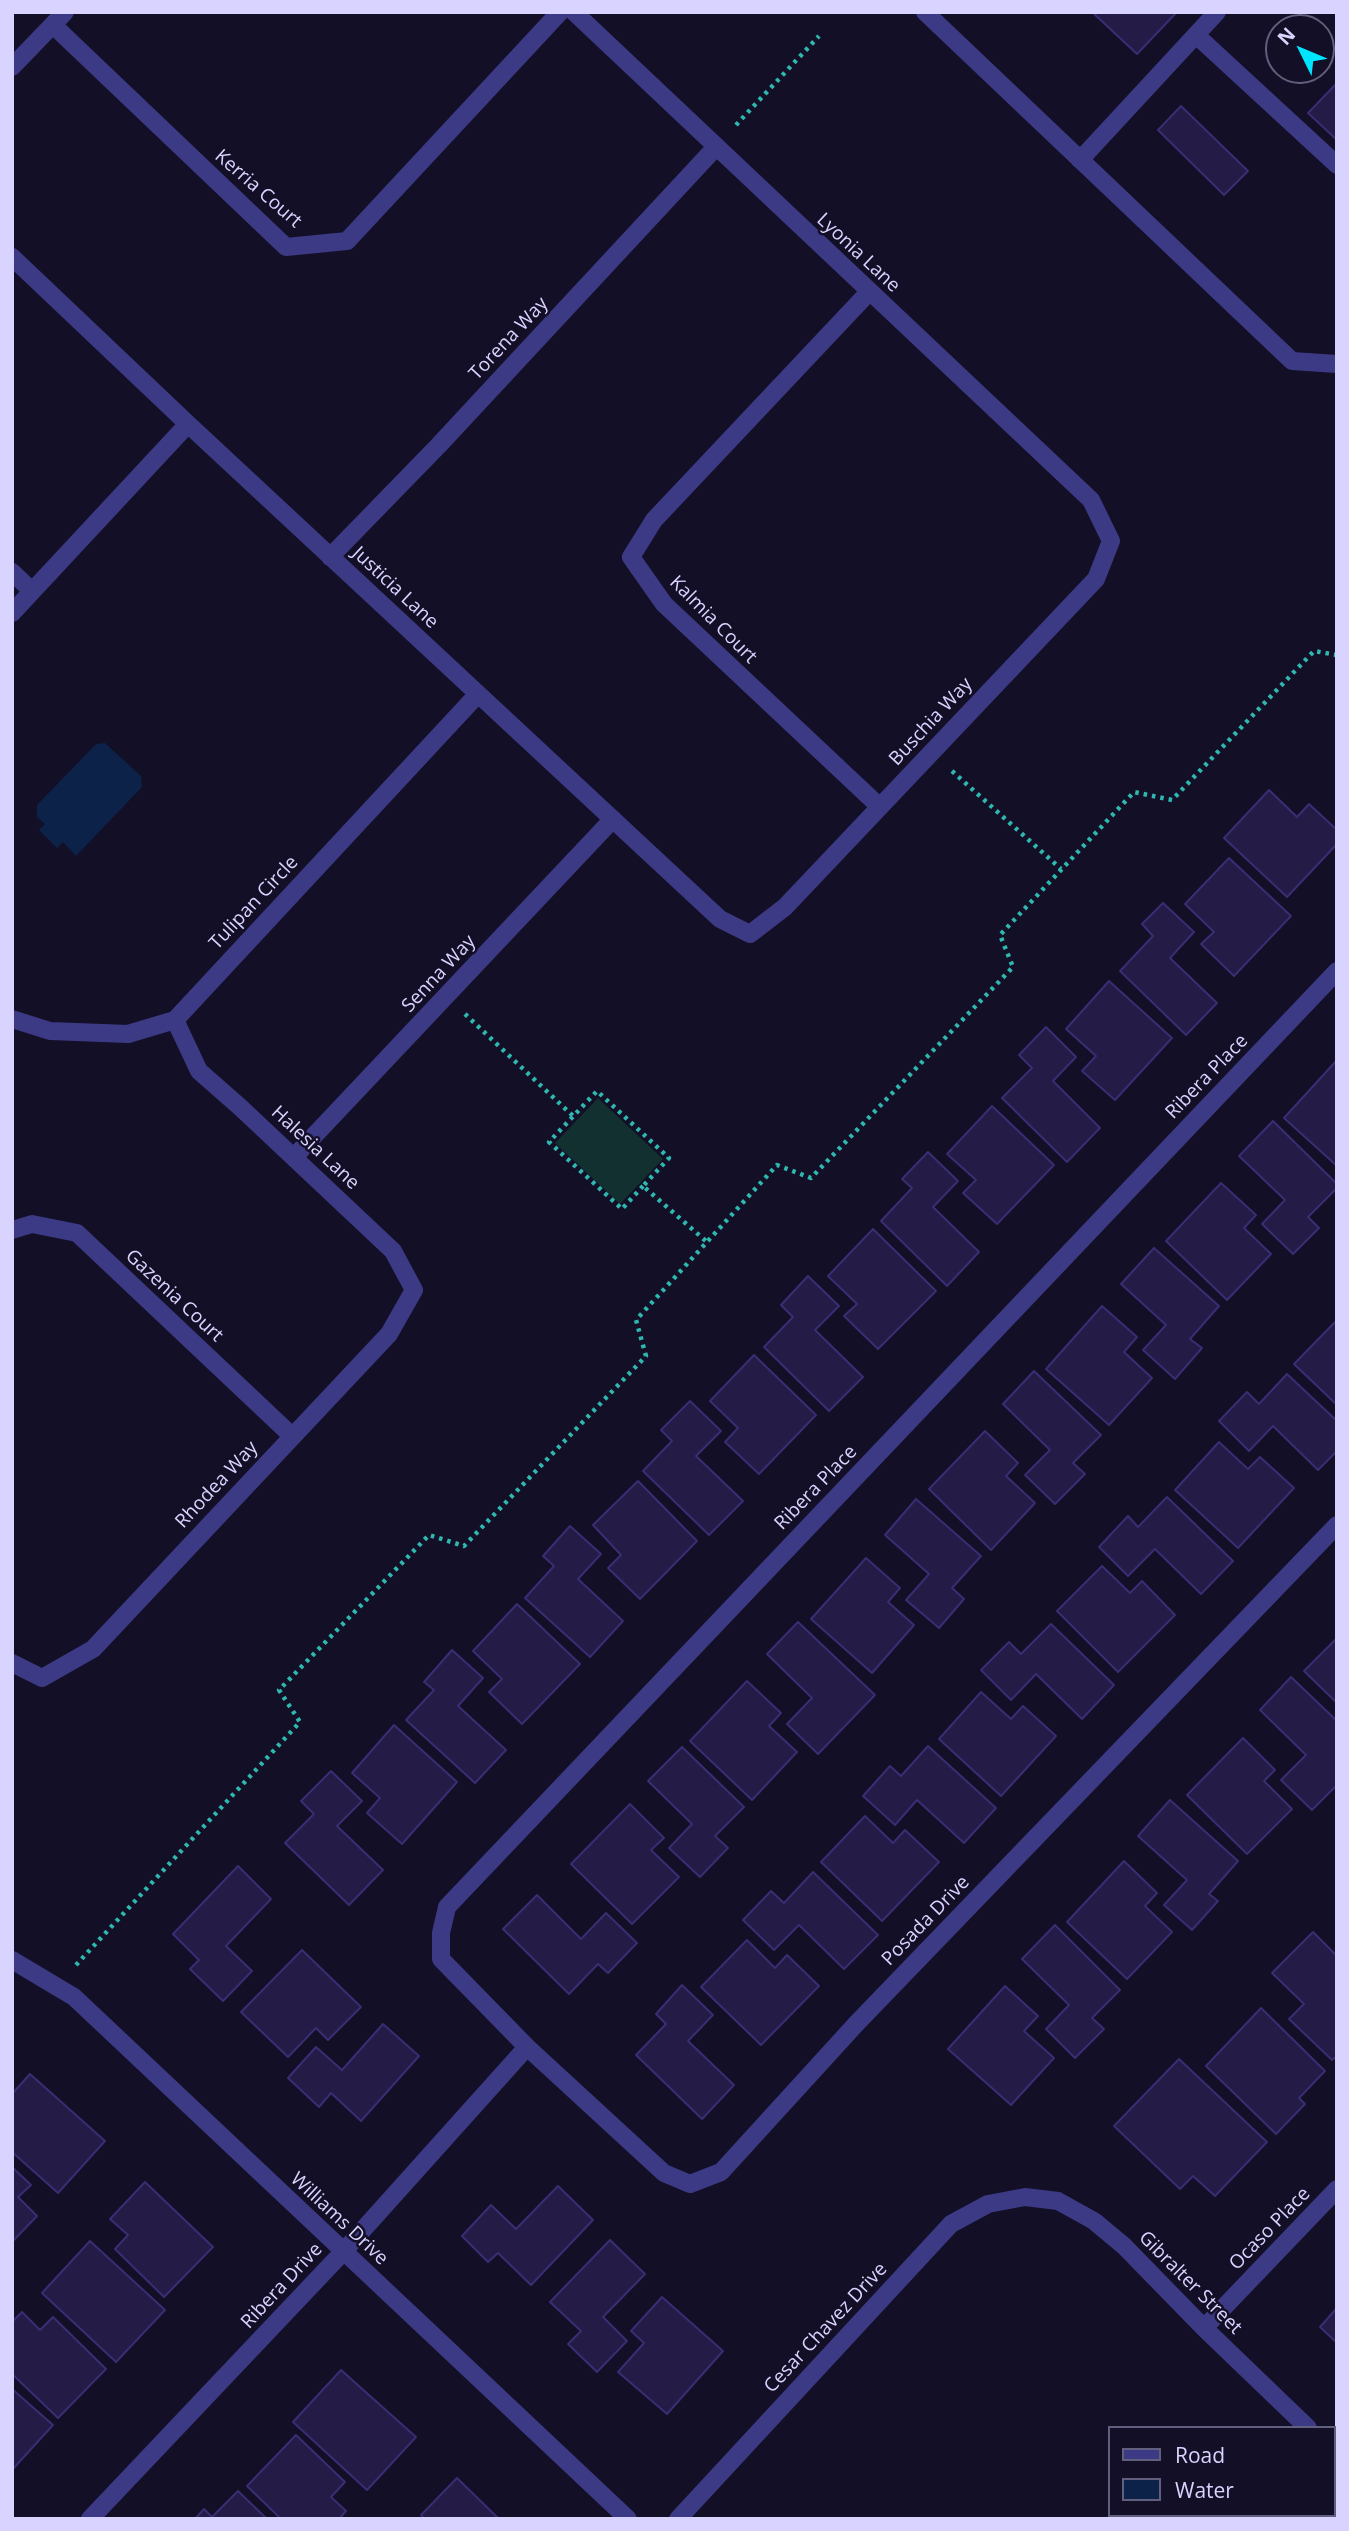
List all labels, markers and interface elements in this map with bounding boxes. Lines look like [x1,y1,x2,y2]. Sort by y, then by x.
north arrow [1265,14,1335,84]
text: N [1271,22,1301,51]
street label: Kerria Court [210,145,306,233]
street label: Lyonia Lane [812,209,904,297]
street label: Torena Way [465,293,553,385]
street label: Justicia Lane [347,542,443,634]
street label: Kalmia Court [664,571,762,669]
street label: Buschia Way [885,673,977,771]
street label: Tulipan Circle [205,851,303,955]
street label: Senna Way [397,931,481,1017]
street label: Ribera Place [1161,1030,1253,1124]
street label: Halesia Lane [266,1101,364,1195]
street label: Gazenia Court [120,1245,228,1347]
street label: Rhodea Way [171,1437,263,1533]
street label: Ribera Place [770,1441,862,1535]
street label: Posada Drive [877,1871,975,1971]
street label: Williams Drive [285,2168,393,2270]
street label: Ocaso Place [1225,2183,1315,2275]
street label: Gibralter Street [1134,2227,1246,2339]
street label: Ribera Drive [237,2239,327,2333]
street label: Cesar Chavez Drive [760,2258,892,2398]
legend [1108,2426,1335,2517]
text: Road [1175,2441,1225,2469]
text: Water [1175,2476,1234,2504]

